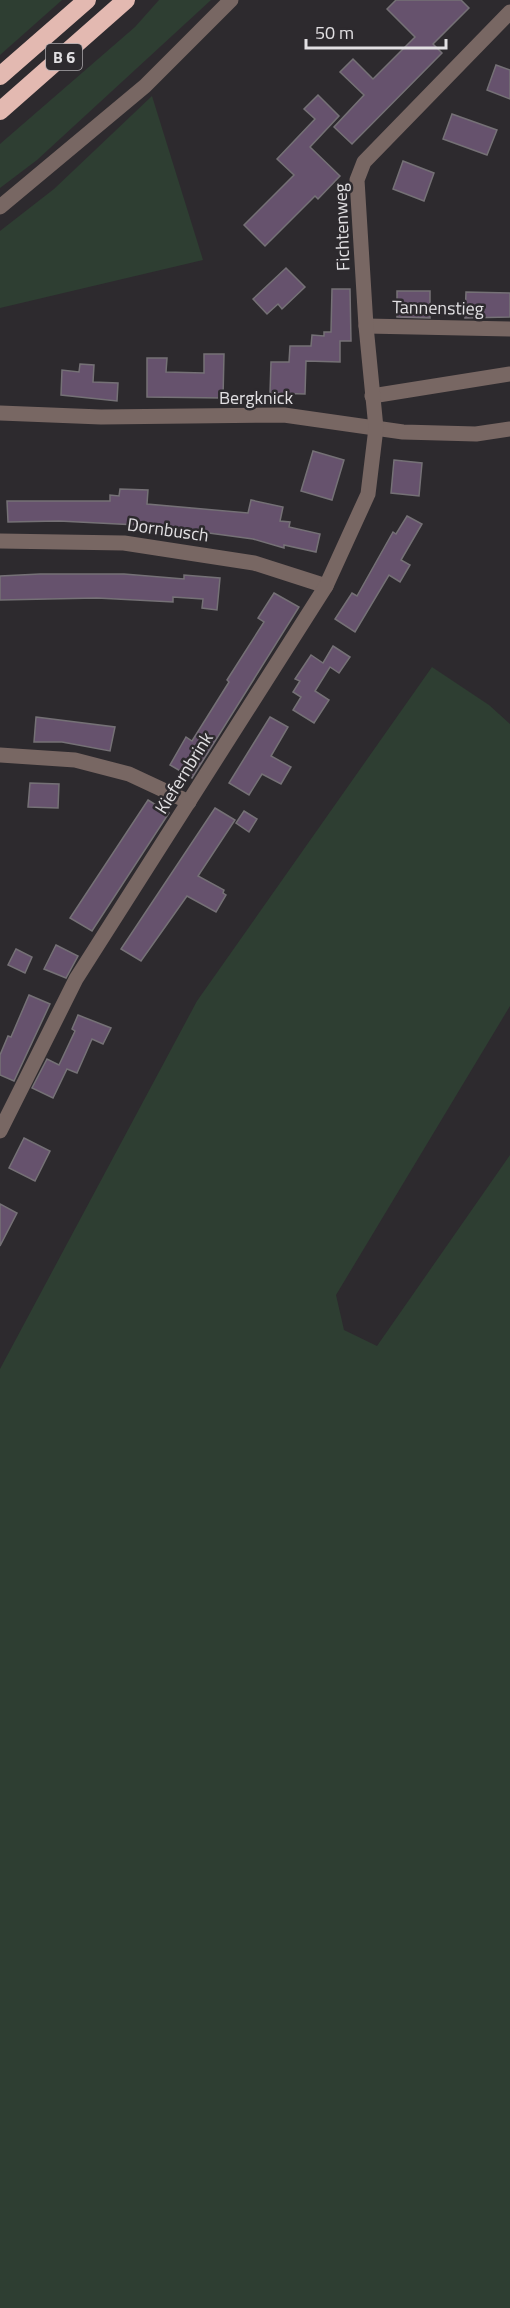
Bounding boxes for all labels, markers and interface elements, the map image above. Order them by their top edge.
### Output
scale bar [306,12,446,50]
text: 50 m [315,19,354,46]
road number: B 6 [46,44,82,70]
street label: Fichtenweg [326,183,357,271]
street label: Tannenstieg [392,293,484,322]
street label: Bergknick [219,384,293,411]
street label: Dornbusch [126,510,211,549]
street label: Kiefernbrink [148,726,220,819]

